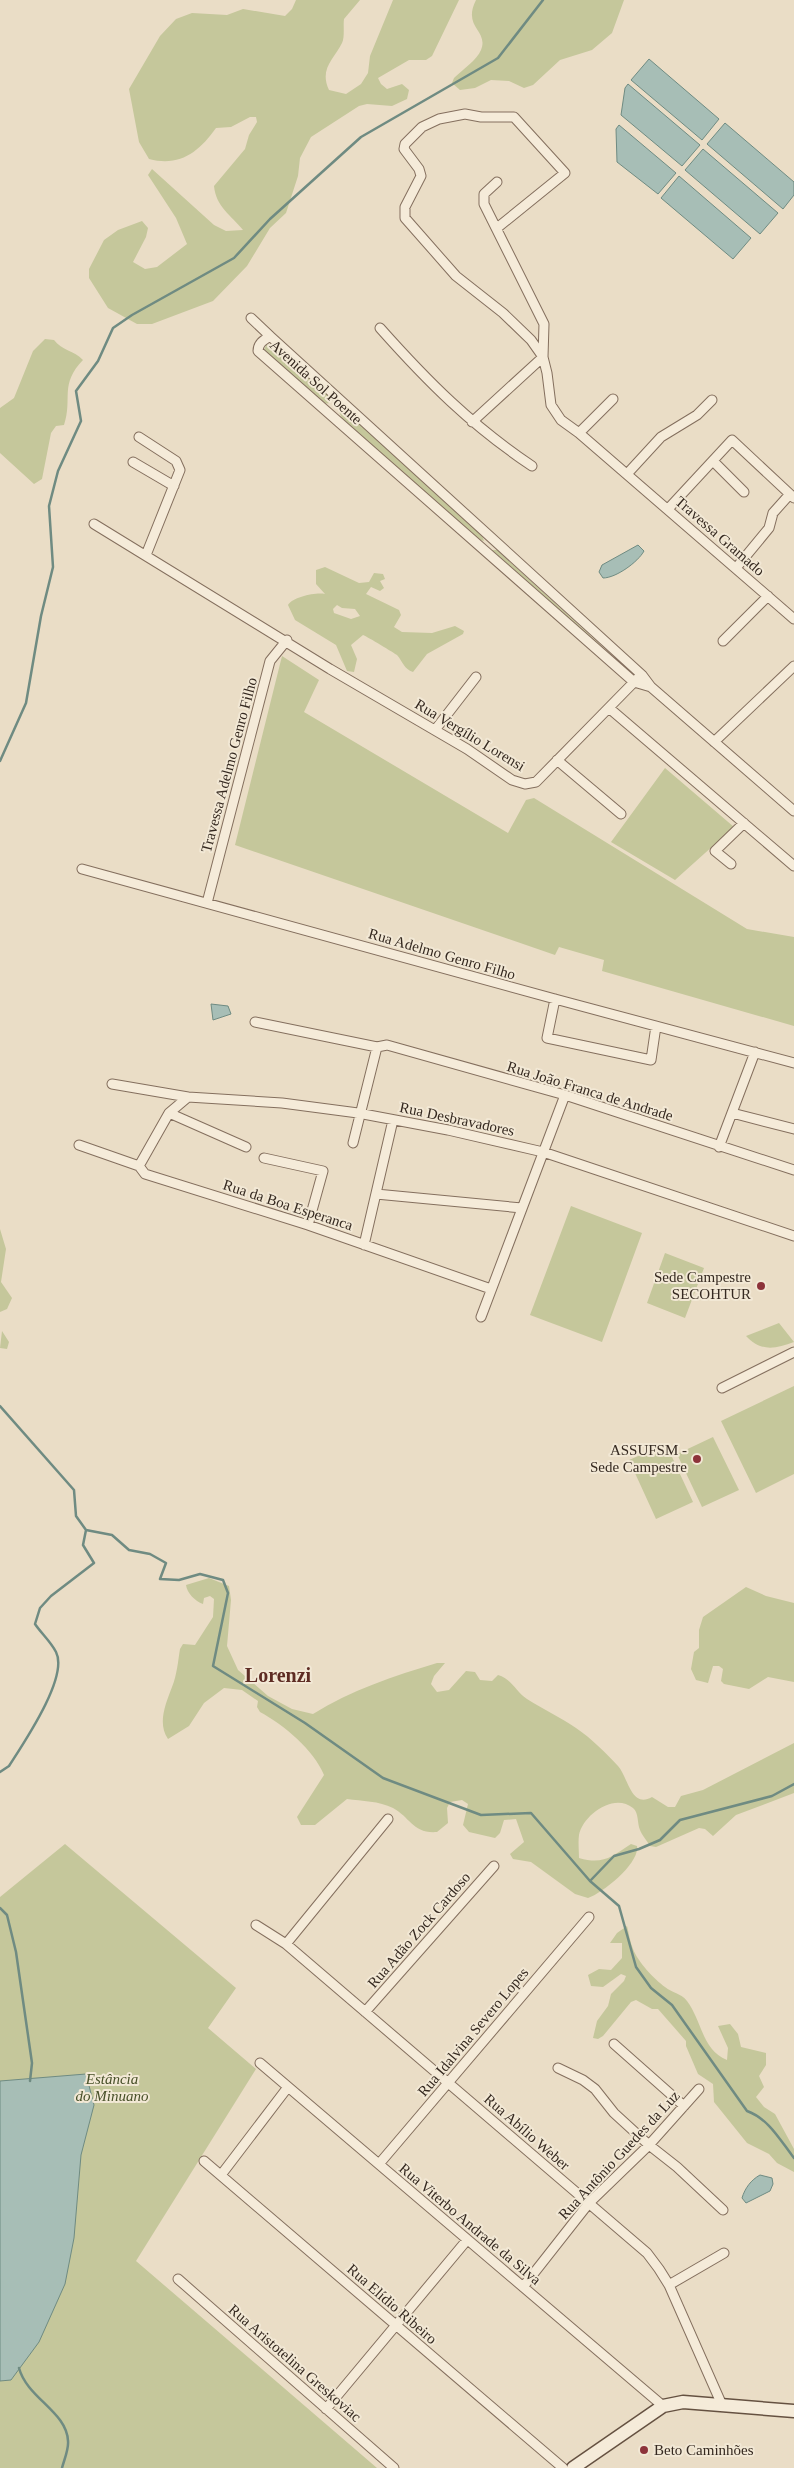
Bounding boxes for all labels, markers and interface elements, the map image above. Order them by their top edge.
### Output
street label: Avenida Sol Poente [267,337,365,428]
street label: Travessa Gramado [672,493,768,579]
street label: Travessa Adelmo Genro Filho [198,676,260,854]
street label: Rua Vergílio Lorensi [412,696,528,774]
street label: Rua Adelmo Genro Filho [367,925,517,983]
street label: Rua João Franca de Andrade [505,1058,675,1124]
street label: Rua Desbravadores [398,1099,516,1139]
street label: Rua da Boa Esperanca [221,1176,355,1234]
place label: Sede Campestre SECOHTUR [654,1269,751,1302]
marker: Sede Campestre SECOHTUR [755,1280,767,1292]
place label: ASSUFSM - Sede Campestre [590,1442,687,1475]
marker: ASSUFSM - Sede Campestre [691,1453,703,1465]
district label: Lorenzi [245,1664,312,1686]
street label: Rua Adão Zock Cardoso [364,1869,474,1991]
street label: Rua Idalvina Severo Lopes [415,1964,532,2100]
park label: Estância do Minuano [76,2071,149,2104]
street label: Rua Antônio Guedes da Luz [555,2087,683,2223]
street label: Rua Abílio Weber [481,2091,573,2173]
street label: Rua Viterbo Andrade da Silva [396,2160,544,2288]
street label: Rua Elídio Ribeiro [344,2261,440,2347]
street label: Rua Aristotelina Greskoviac [226,2301,365,2425]
place label: Beto Caminhões [654,2442,754,2458]
marker: Beto Caminhões [638,2444,650,2456]

